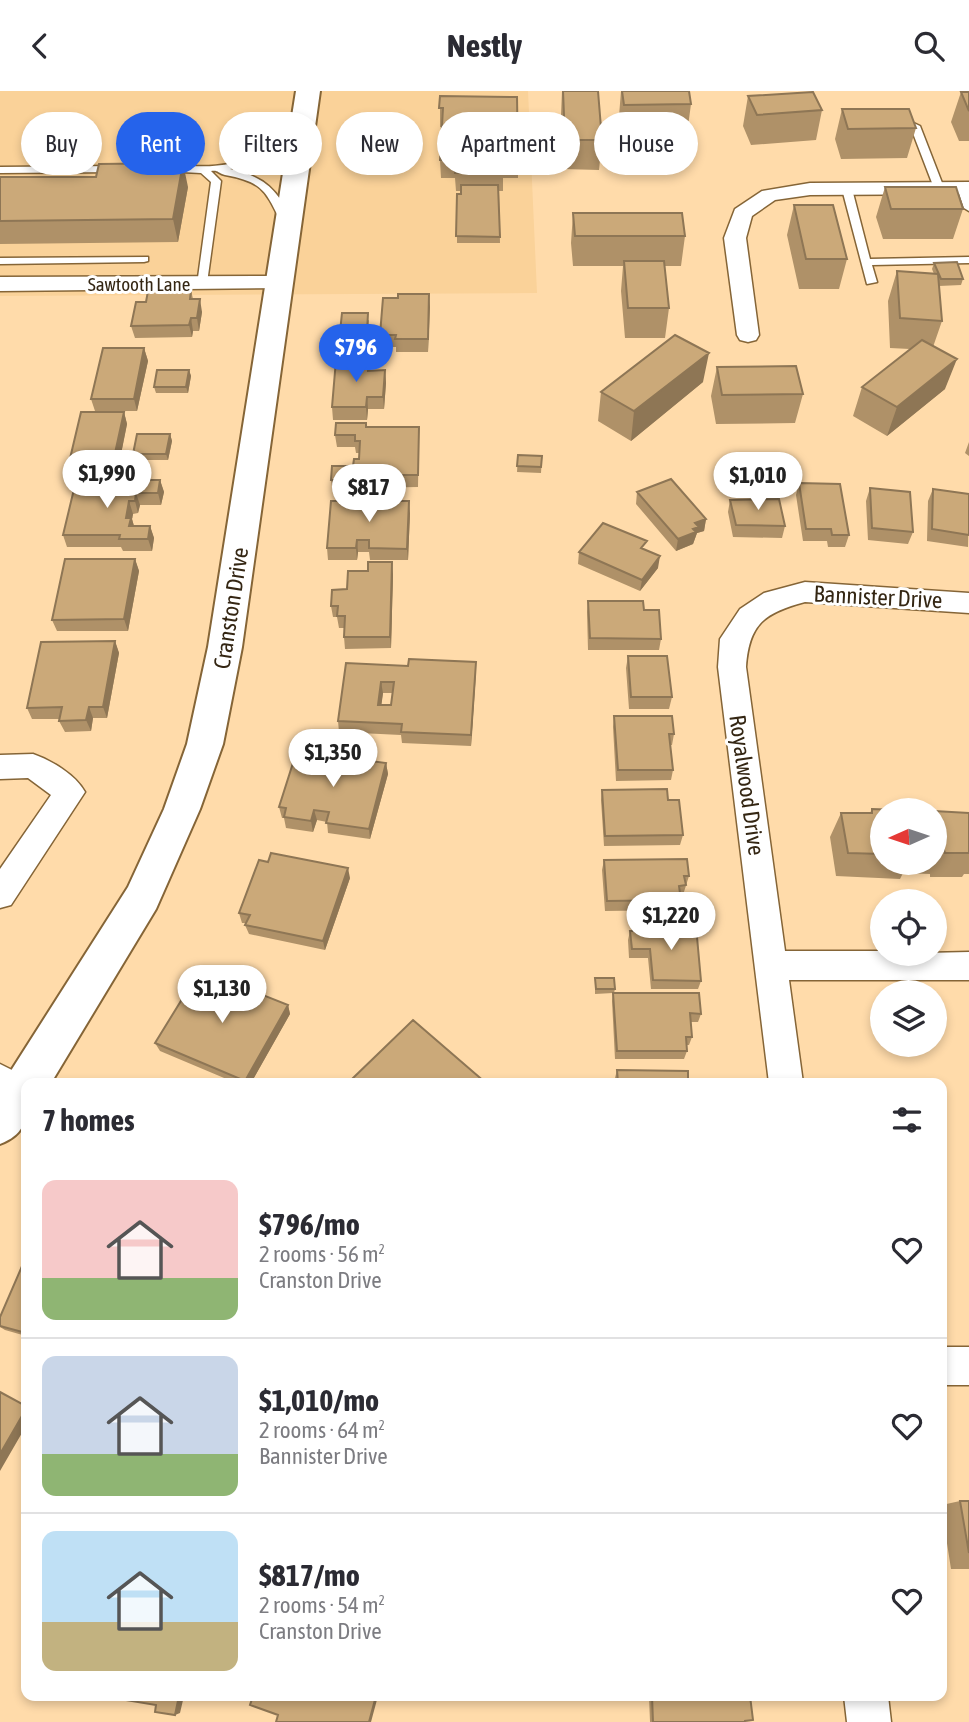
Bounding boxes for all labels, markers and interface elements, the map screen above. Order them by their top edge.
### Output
icon: back [21,27,59,65]
text: Nestly [447,27,522,64]
icon: search [910,27,948,65]
chip: Buy [21,112,102,175]
chip: Rent [116,112,205,175]
chip: Filters [219,112,322,175]
chip: New [336,112,423,175]
chip: Apartment [437,112,580,175]
chip: House [594,112,698,175]
street label: Sawtooth Lane [88,273,190,295]
pin: $796 [315,324,397,384]
text: $796 [335,334,377,360]
pin: $1,990 [50,451,164,510]
pin: $1,010 [701,453,815,512]
text: $1,990 [79,460,136,486]
text: $1,010 [730,462,787,488]
pin: $817 [328,465,410,524]
text: $817 [348,474,390,500]
street label: Cranston Drive [209,545,253,671]
street label: Bannister Drive [813,581,943,613]
street label: Royalwood Drive [724,713,770,857]
pin: $1,350 [276,729,390,789]
text: $1,350 [305,739,362,765]
north arrow [870,798,947,875]
map controls [870,798,947,1057]
button: locate [870,889,947,966]
pin: $1,220 [614,893,728,952]
text: $1,220 [643,902,700,928]
pin: $1,130 [165,965,279,1025]
text: $1,130 [194,975,251,1001]
button: layers [870,980,947,1057]
icon: filters [888,1101,926,1139]
text: 7 homes [42,1103,135,1137]
text: $796/mo [259,1207,360,1241]
icon: home [98,1208,182,1292]
icon: heart [888,1231,926,1269]
text: 2 rooms · 56 m² [259,1241,385,1267]
text: Cranston Drive [259,1267,382,1293]
text: $1,010/mo [259,1383,379,1417]
icon: home [98,1384,182,1468]
icon: heart [888,1407,926,1445]
text: 2 rooms · 64 m² [259,1417,385,1443]
text: Bannister Drive [259,1443,388,1469]
text: $817/mo [259,1558,360,1592]
icon: home [98,1559,182,1643]
icon: heart [888,1582,926,1620]
text: 2 rooms · 54 m² [259,1592,385,1618]
text: Cranston Drive [259,1618,382,1644]

